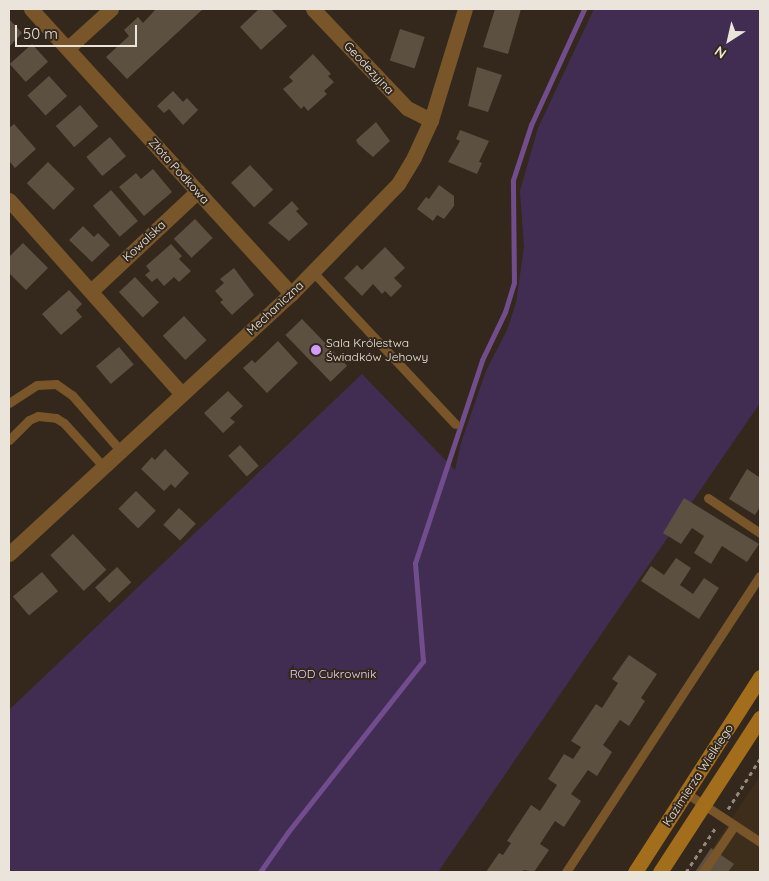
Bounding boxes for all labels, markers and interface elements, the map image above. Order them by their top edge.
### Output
scale bar [18,15,140,47]
north arrow [704,15,754,65]
text: 50 m [23,24,58,43]
street label: Geodezyjna [341,39,397,97]
text: N [711,42,730,63]
street label: Złota Podkowa [146,135,212,207]
street label: Kowalska [120,218,168,264]
street label: Mechaniczna [244,278,306,338]
place label: Sala Królestwa Świadków Jehowy [326,336,428,364]
marker: Sala Królestwa Świadków Jehowy [310,344,322,356]
park label: ROD Cukrownik [290,667,376,681]
street label: Kazimierza Wielkiego [660,721,736,829]

